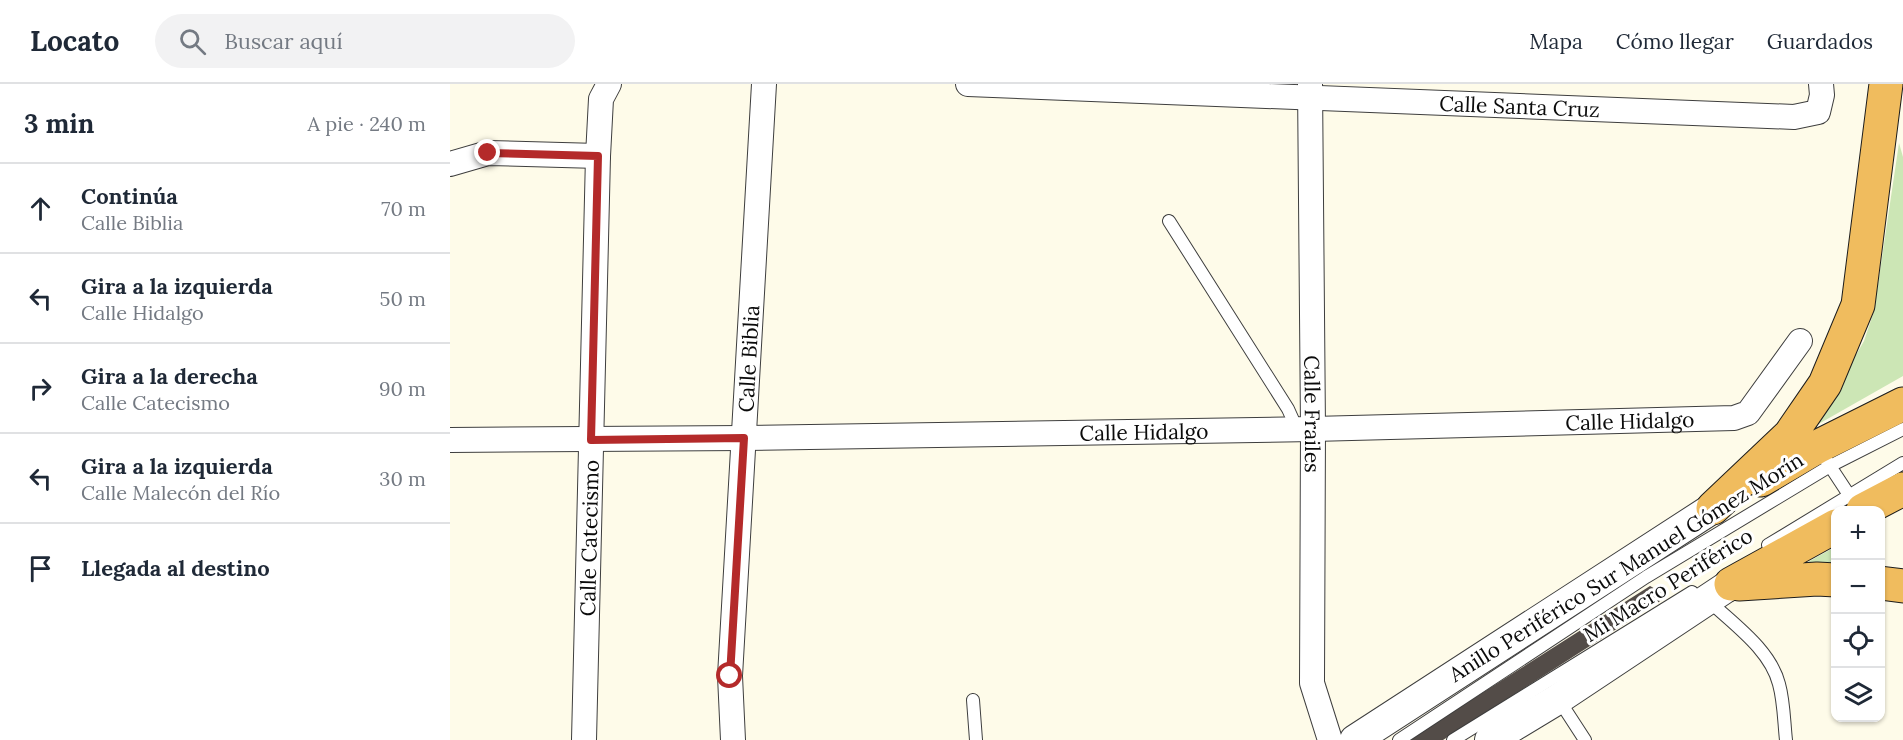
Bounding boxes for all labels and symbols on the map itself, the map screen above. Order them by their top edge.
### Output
street label: Calle Santa Cruz [1439,89,1600,123]
route end [474,139,500,165]
street label: Calle Biblia [732,304,765,413]
street label: Calle Frailes [1299,355,1327,473]
street label: Calle Hidalgo [1565,406,1695,436]
street label: Calle Hidalgo [1079,417,1209,446]
street label: Anillo Periférico Sur Manuel Gómez Morín [1443,446,1808,688]
street label: Calle Catecismo [573,459,604,617]
street label: Mi Macro Periférico [1578,522,1758,648]
route start [716,662,742,688]

